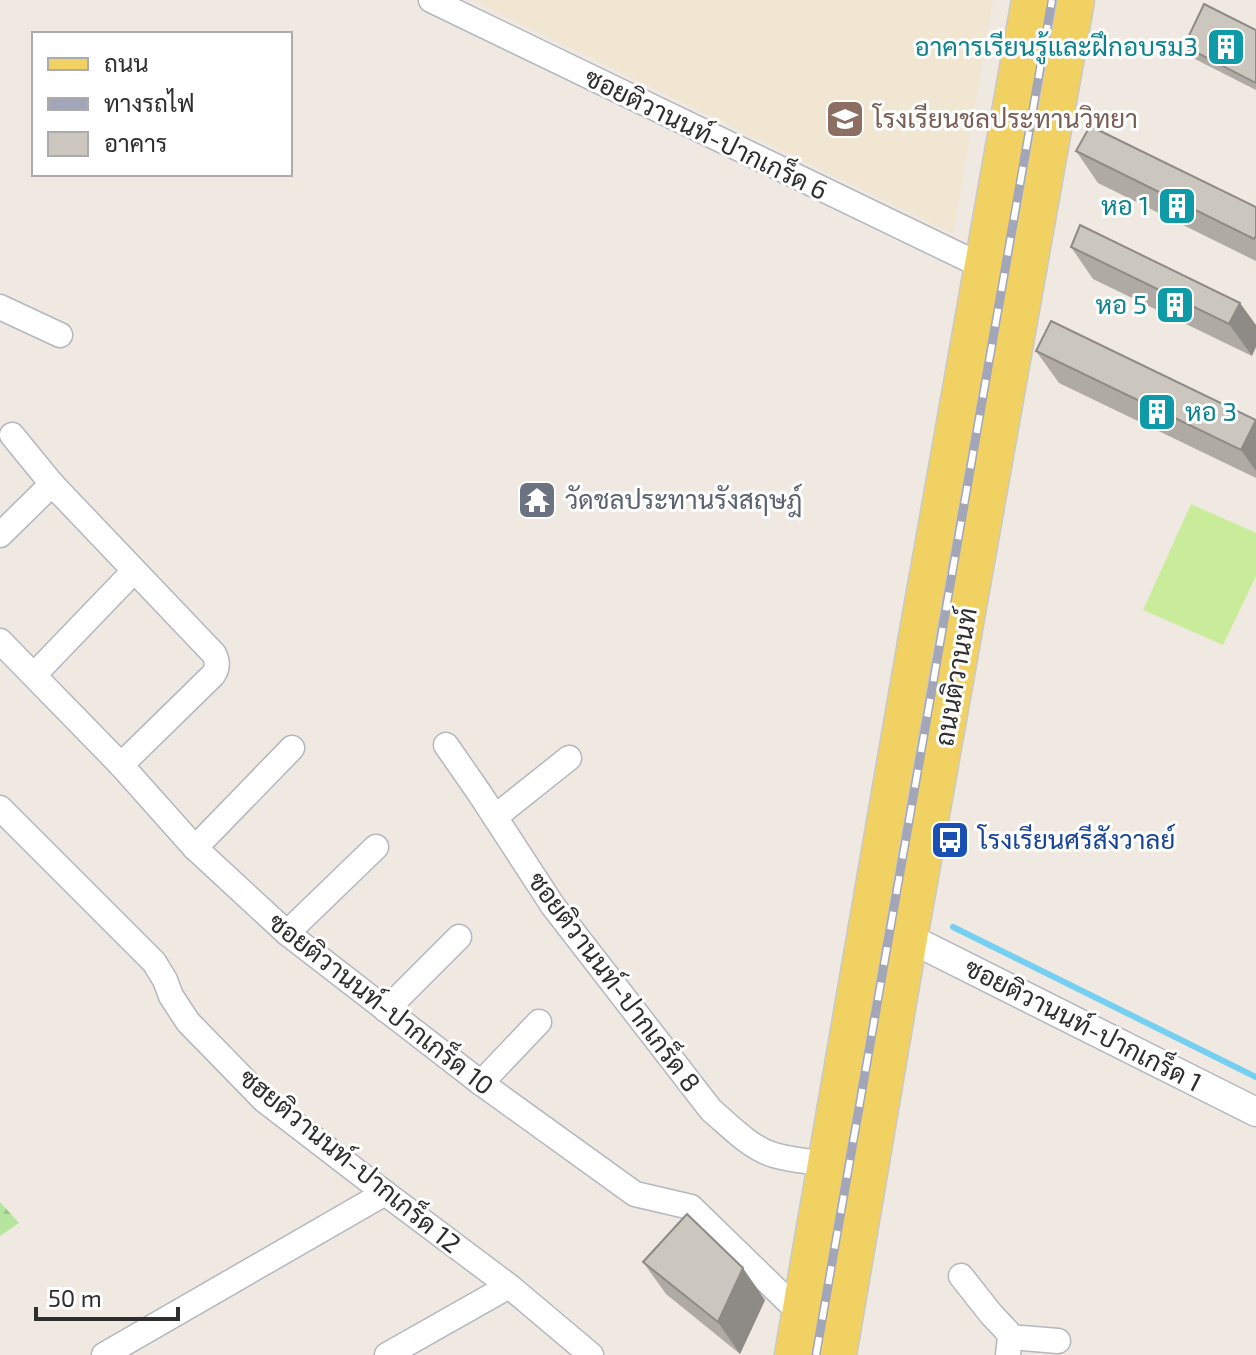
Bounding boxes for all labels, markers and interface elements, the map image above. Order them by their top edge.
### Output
building icon: อาคารเรียนรู้และฝึกอบรม3 [1205,26,1247,68]
place label: อาคารเรียนรู้และฝึกอบรม3 [914,30,1198,65]
legend [32,32,292,176]
text: ถนน [104,48,149,77]
street label: ซอยติวานนท์-ปากเกร็ด 6 [580,60,833,205]
text: ทางรถไฟ [104,88,195,117]
school or university icon: โรงเรียนชลประทานวิทยา [824,98,866,140]
place label: โรงเรียนชลประทานวิทยา [871,102,1138,133]
text: อาคาร [104,128,167,157]
building icon: หอ 1 [1156,185,1198,227]
place label: หอ 1 [1101,189,1149,220]
building icon: หอ 5 [1154,284,1196,326]
place label: หอ 5 [1095,288,1147,319]
building icon: หอ 3 [1136,391,1178,433]
place label: หอ 3 [1185,395,1237,426]
temple icon: วัดชลประทานรังสฤษฎ์ [516,479,558,521]
place label: วัดชลประทานรังสฤษฎ์ [565,483,802,518]
street label: ถนนติวานนท์ [927,605,982,748]
bus stop icon: โรงเรียนศรีสังวาลย์ [929,819,971,861]
place label: โรงเรียนศรีสังวาลย์ [976,823,1175,854]
street label: ซอยติวานนท์-ปากเกร็ด 8 [522,865,709,1097]
street label: ซอยติวานนท์-ปากเกร็ด 10 [263,904,501,1100]
street label: ซอยติวานนท์-ปากเกร็ด 1 [960,950,1208,1097]
street label: ซฮยติวานนท์-ปากเกร็ด 12 [234,1060,468,1259]
scale bar [36,1271,178,1321]
text: 50 m [48,1283,102,1312]

